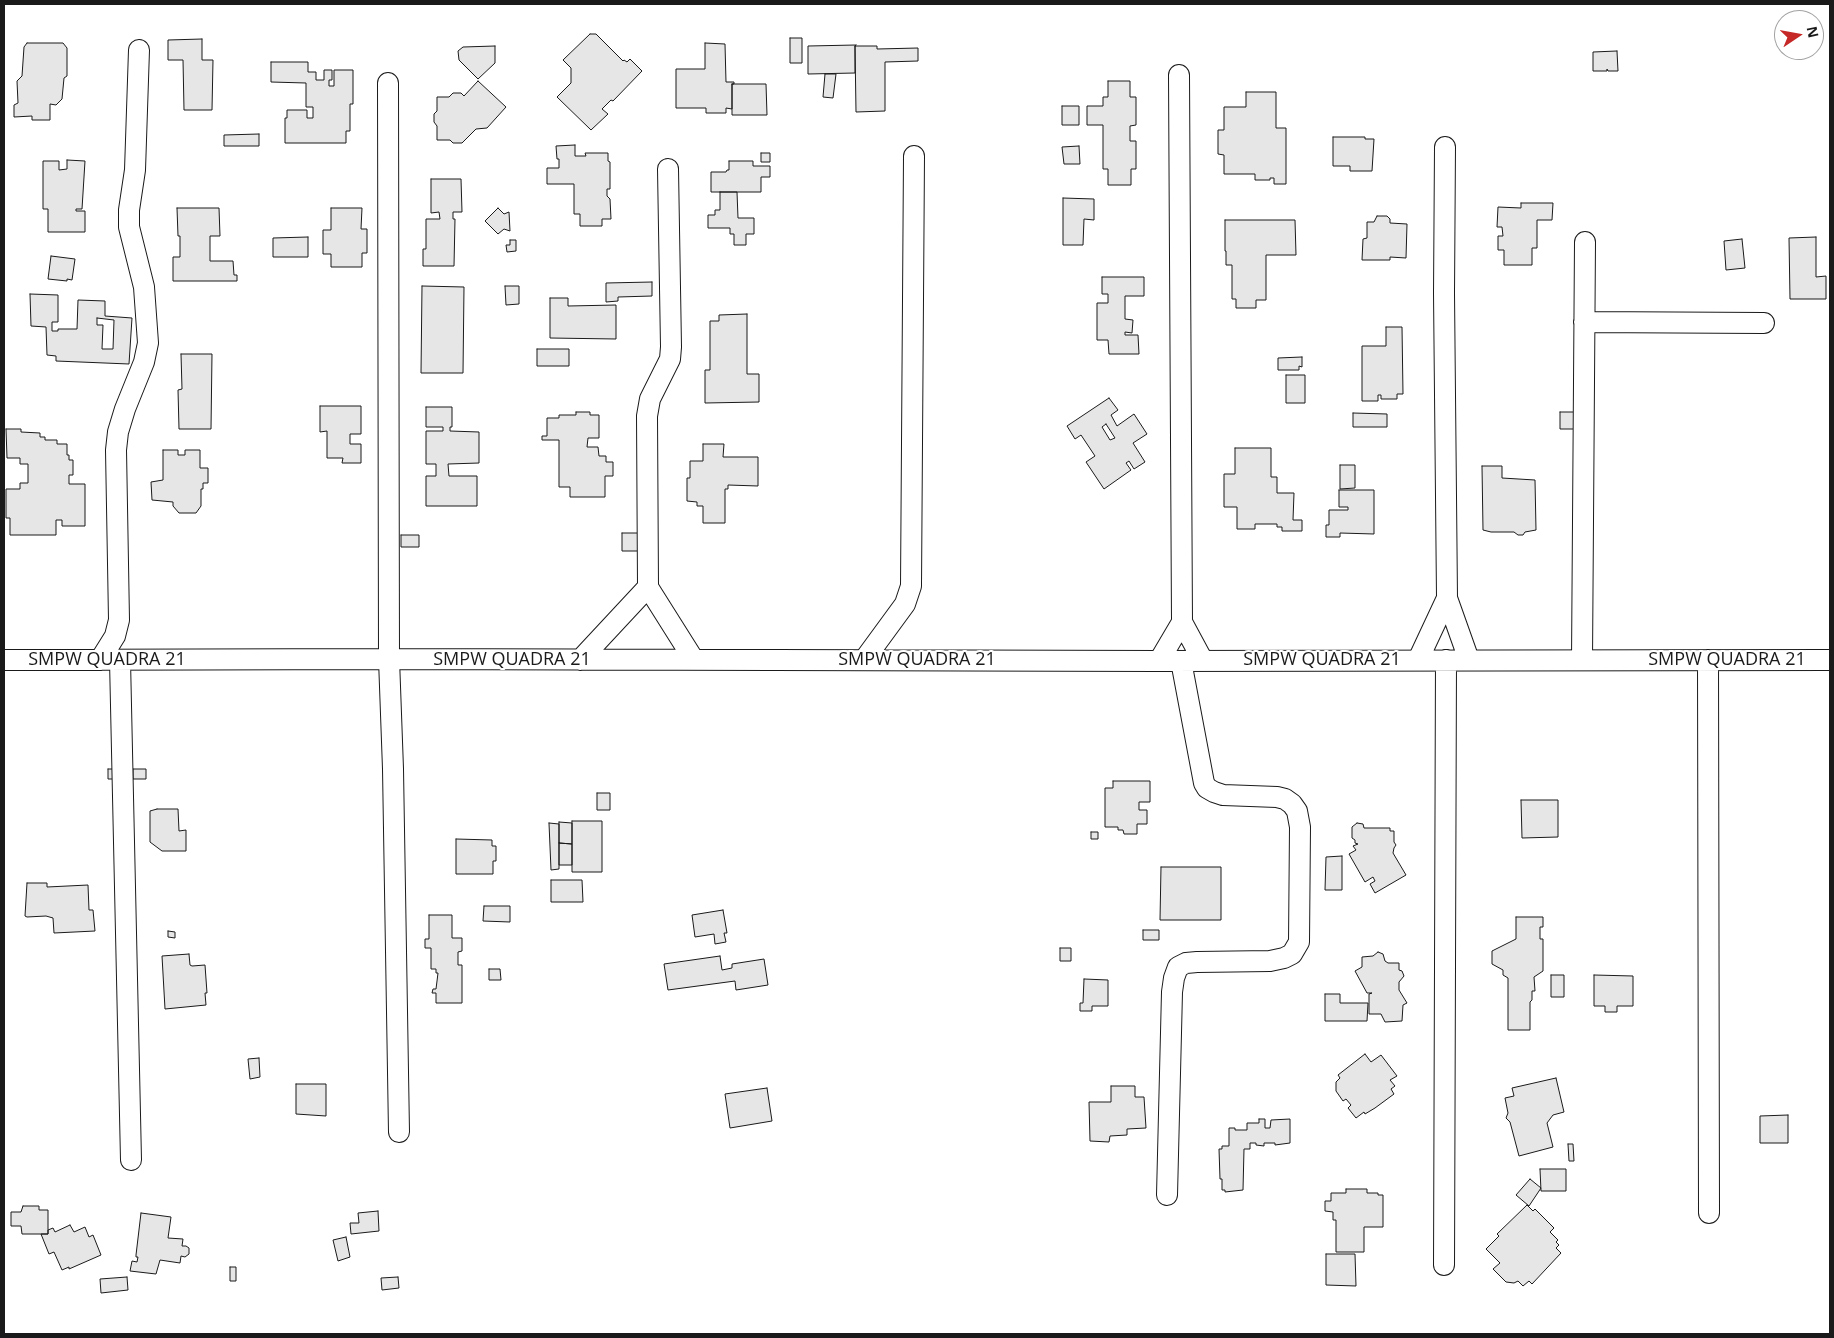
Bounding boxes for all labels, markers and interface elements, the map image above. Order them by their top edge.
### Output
north arrow [1774,10,1824,60]
text: N [1803,24,1824,40]
street label: SMPW QUADRA 21 [28,649,186,671]
street label: SMPW QUADRA 21 [433,649,591,671]
street label: SMPW QUADRA 21 [838,649,996,671]
street label: SMPW QUADRA 21 [1243,649,1401,671]
street label: SMPW QUADRA 21 [1648,649,1806,671]

